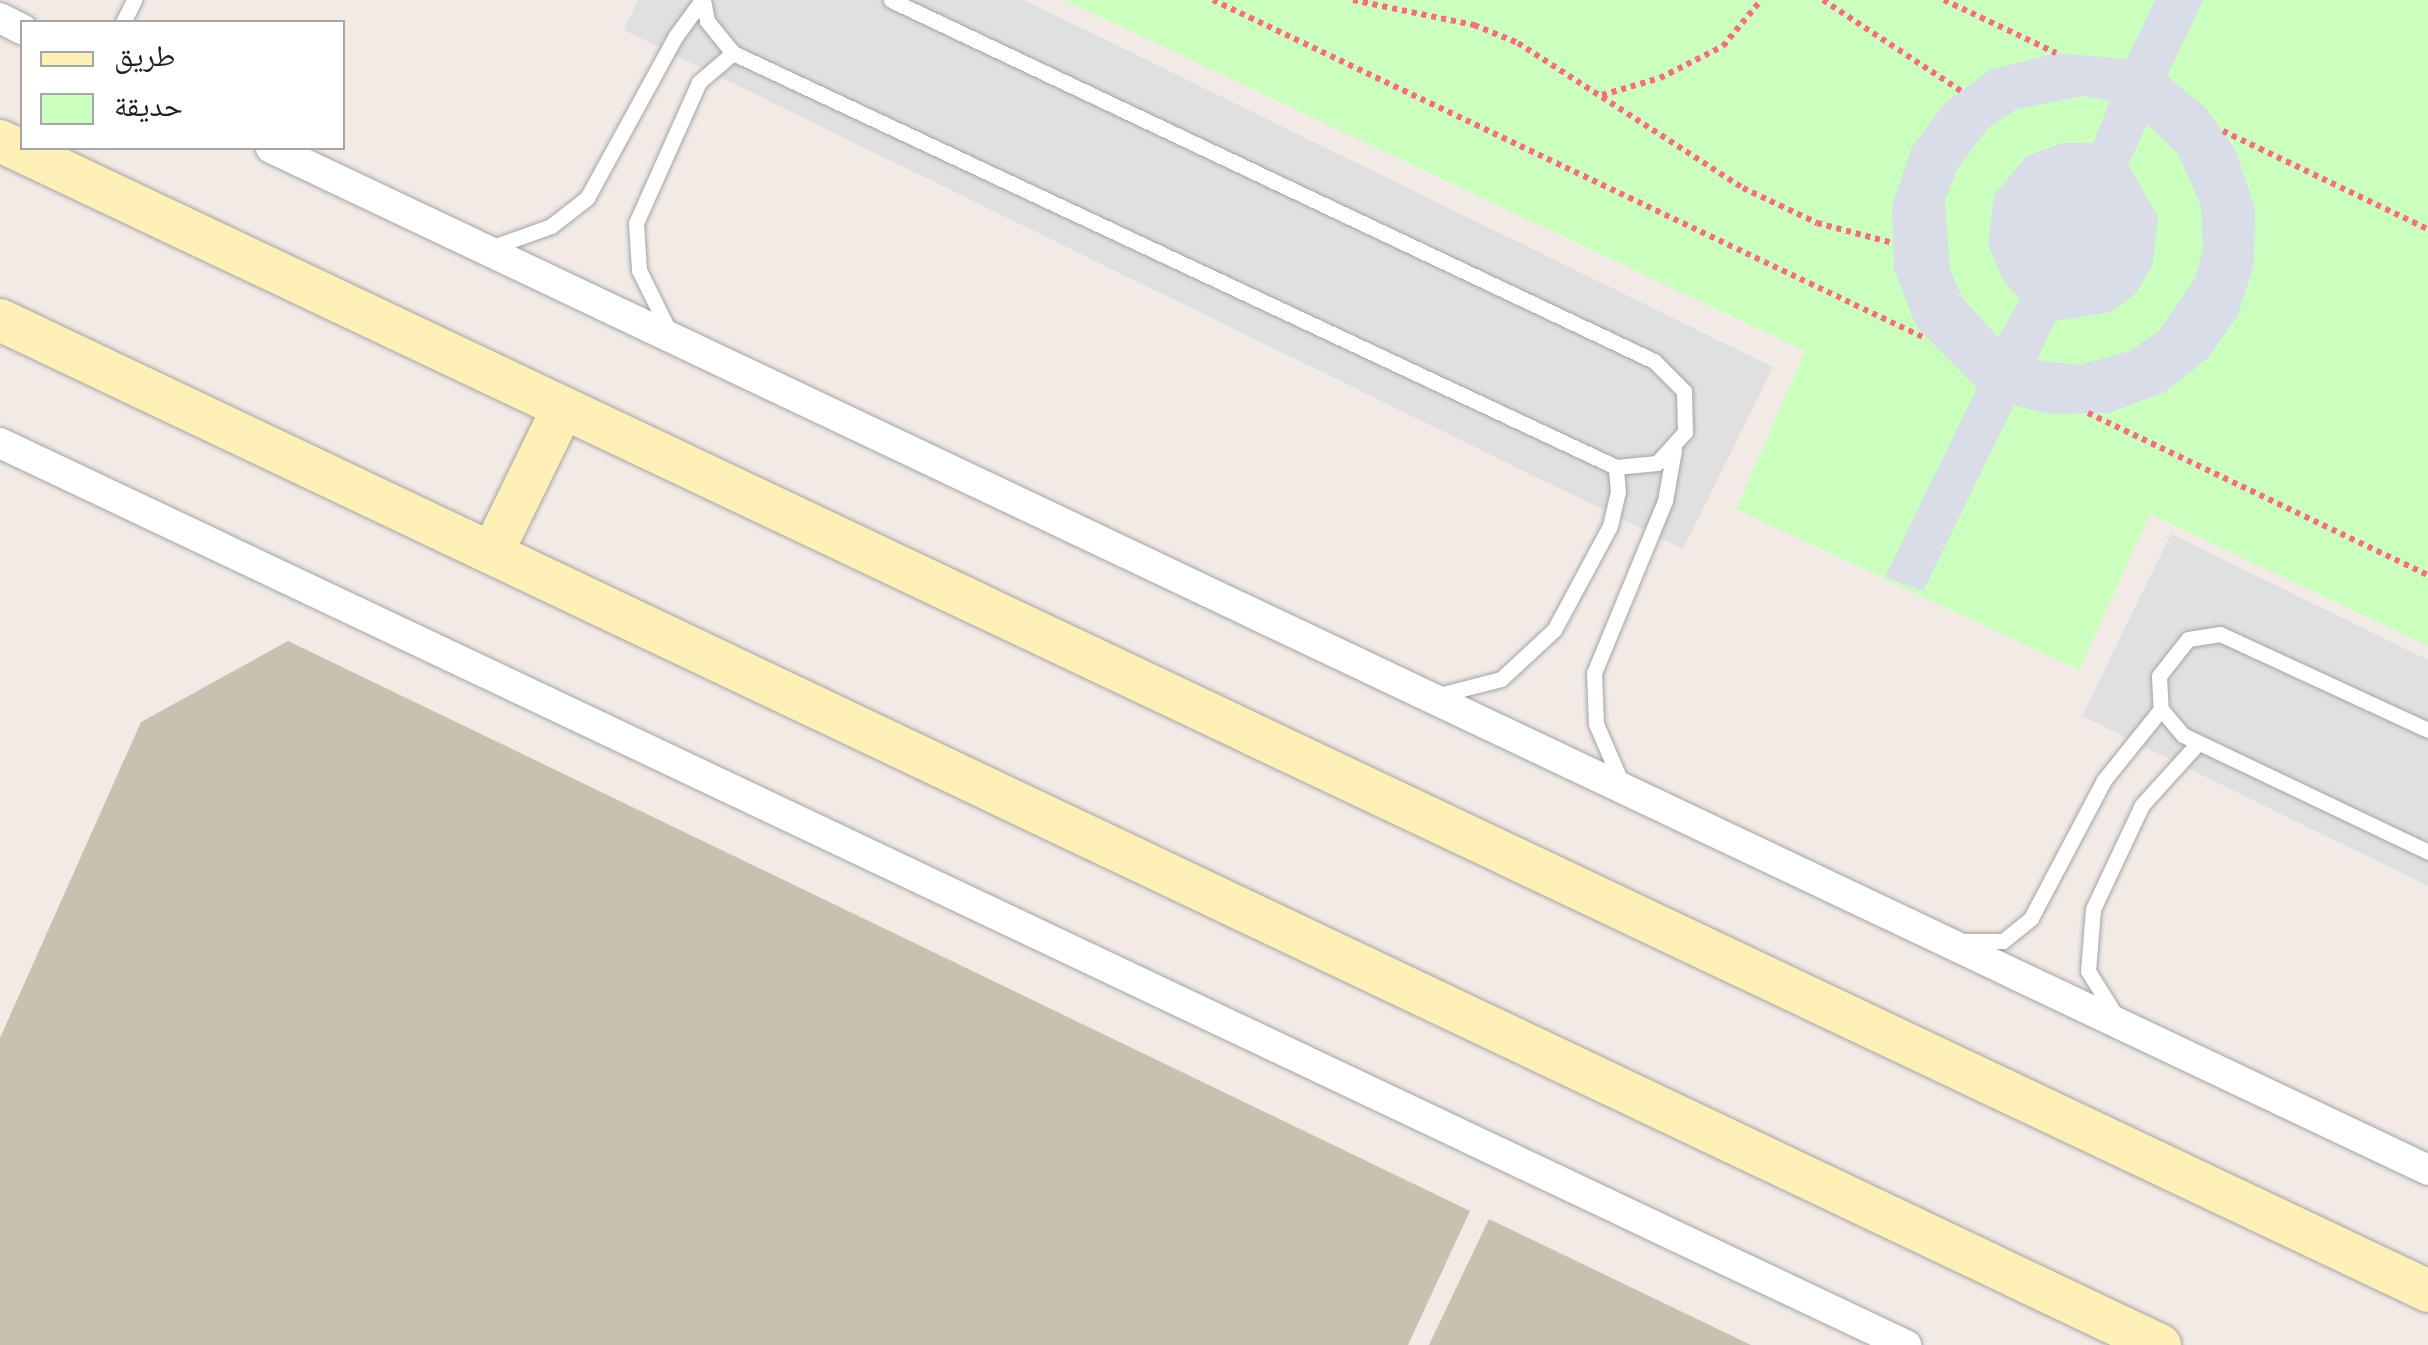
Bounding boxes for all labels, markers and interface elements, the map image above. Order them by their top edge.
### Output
legend [20,20,345,150]
text: طريق [114,36,175,74]
text: حديقة [114,86,183,124]

